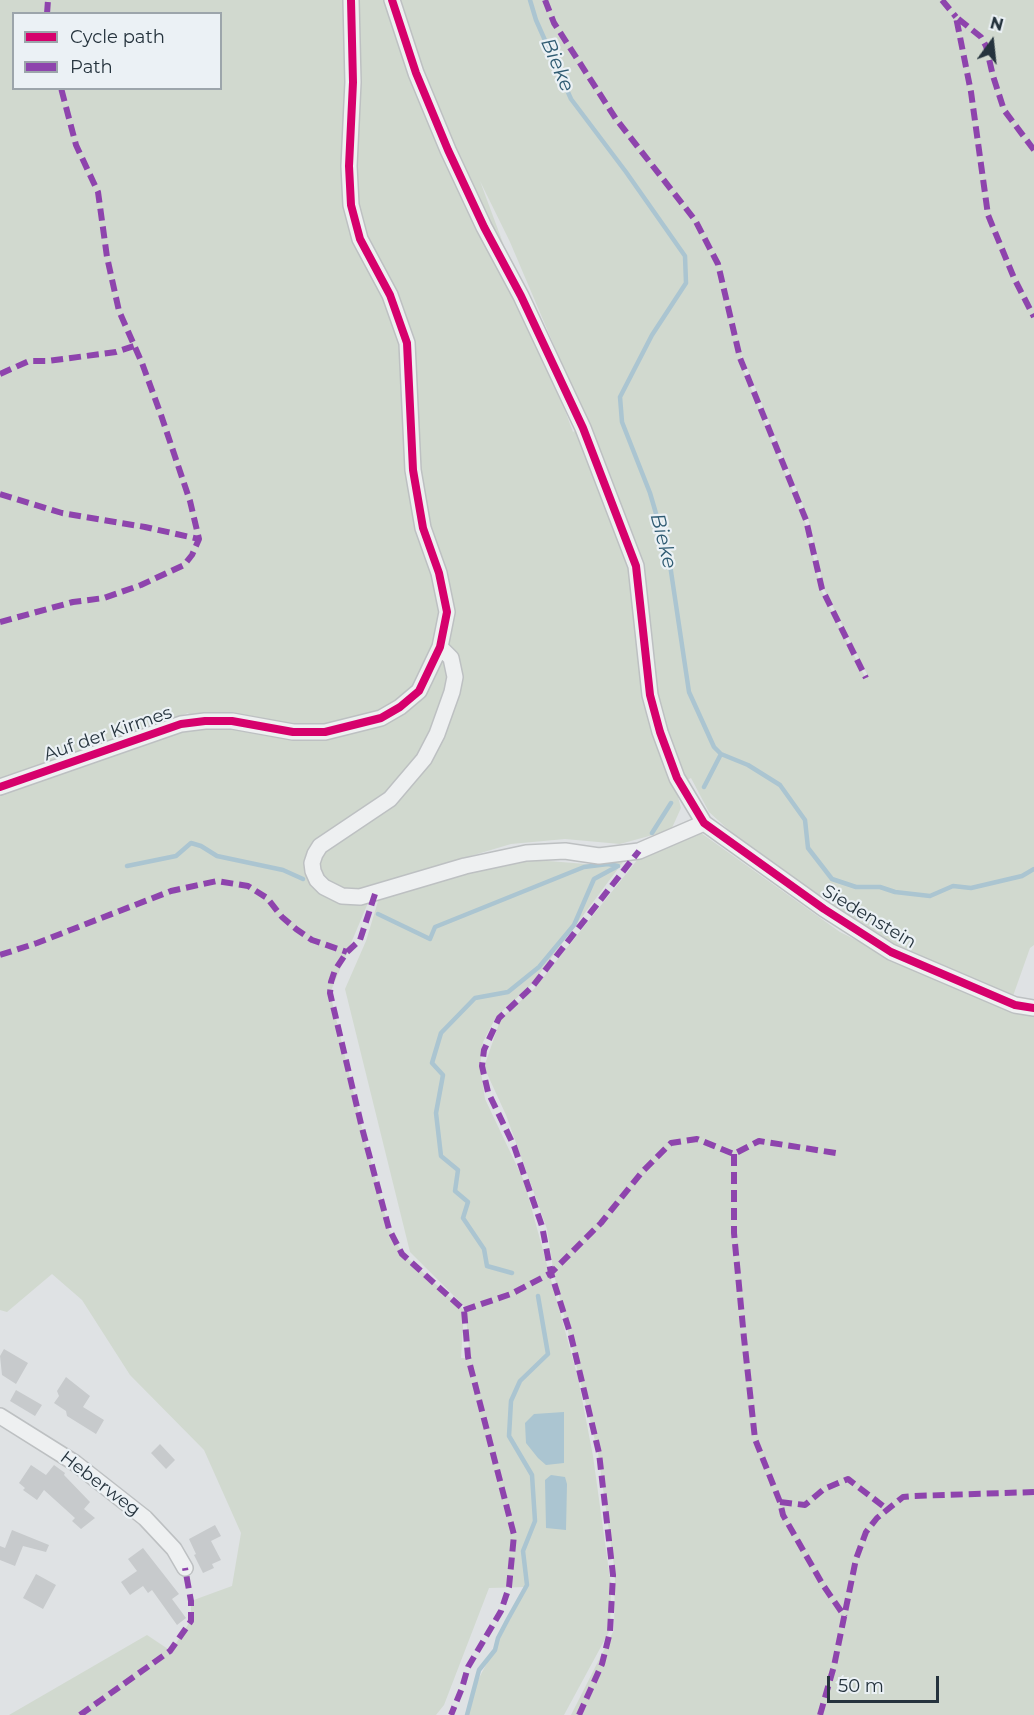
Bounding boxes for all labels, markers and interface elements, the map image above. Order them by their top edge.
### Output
legend [12,12,222,90]
north arrow [962,12,1022,72]
text: N [988,13,1005,35]
text: Cycle path [70,26,165,48]
water label: Bieke [535,35,579,95]
text: Path [70,56,113,78]
water label: Bieke [645,511,681,571]
street label: Auf der Kirmes [41,702,175,766]
street label: Siedenstein [818,881,920,953]
street label: Heberweg [56,1447,144,1521]
scale bar [830,1664,942,1702]
text: 50 m [838,1675,884,1697]

